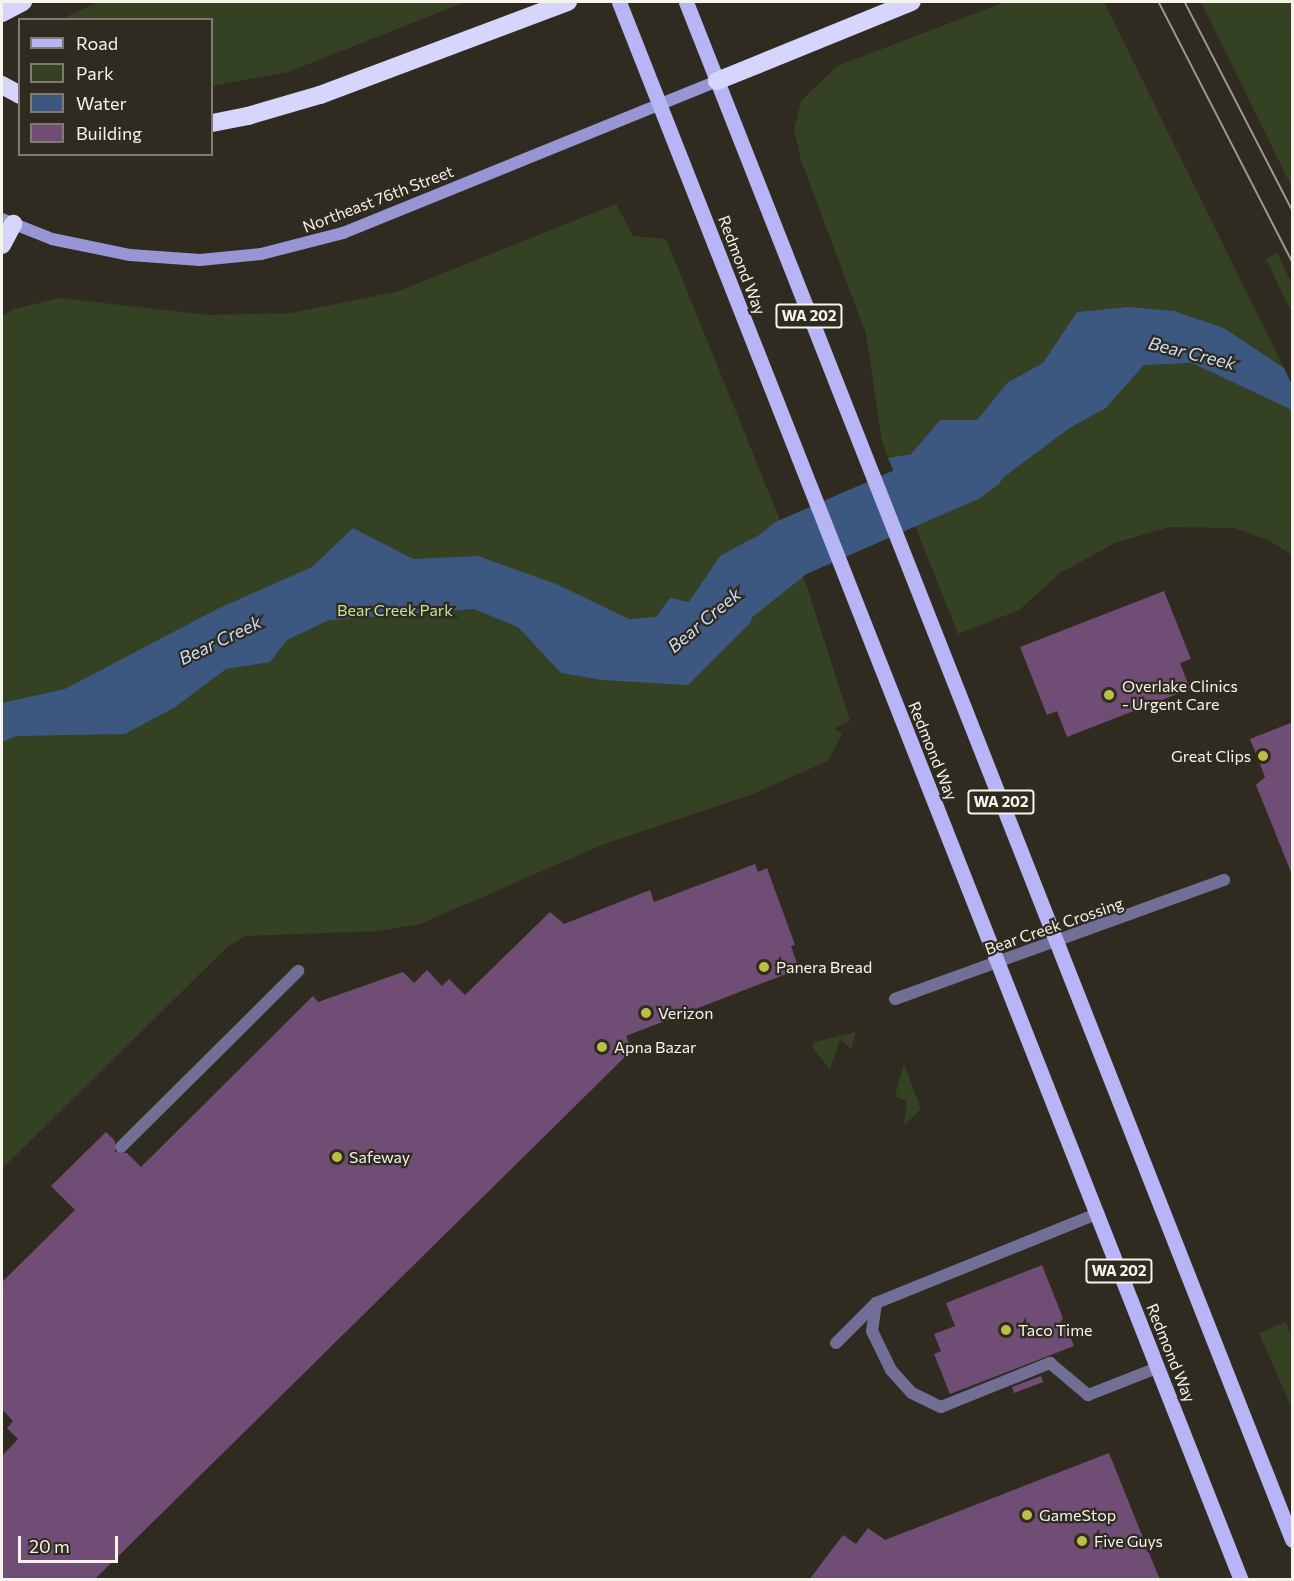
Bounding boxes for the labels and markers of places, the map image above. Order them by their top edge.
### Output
place label: Overlake Clinics - Urgent Care [1122,676,1238,714]
marker: Overlake Clinics - Urgent Care [1100,686,1118,704]
place label: Great Clips [1171,746,1251,766]
marker: Great Clips [1256,749,1270,763]
place label: Panera Bread [776,957,872,977]
marker: Panera Bread [757,960,771,974]
place label: Verizon [658,1003,713,1023]
marker: Verizon [639,1006,653,1020]
place label: Apna Bazar [614,1037,697,1057]
marker: Apna Bazar [595,1040,609,1054]
place label: Safeway [349,1147,410,1167]
marker: Safeway [330,1150,344,1164]
place label: Taco Time [1018,1320,1093,1340]
marker: Taco Time [999,1323,1013,1337]
place label: GameStop [1039,1505,1116,1525]
marker: GameStop [1020,1508,1034,1522]
place label: Five Guys [1094,1531,1163,1551]
marker: Five Guys [1075,1534,1089,1548]

